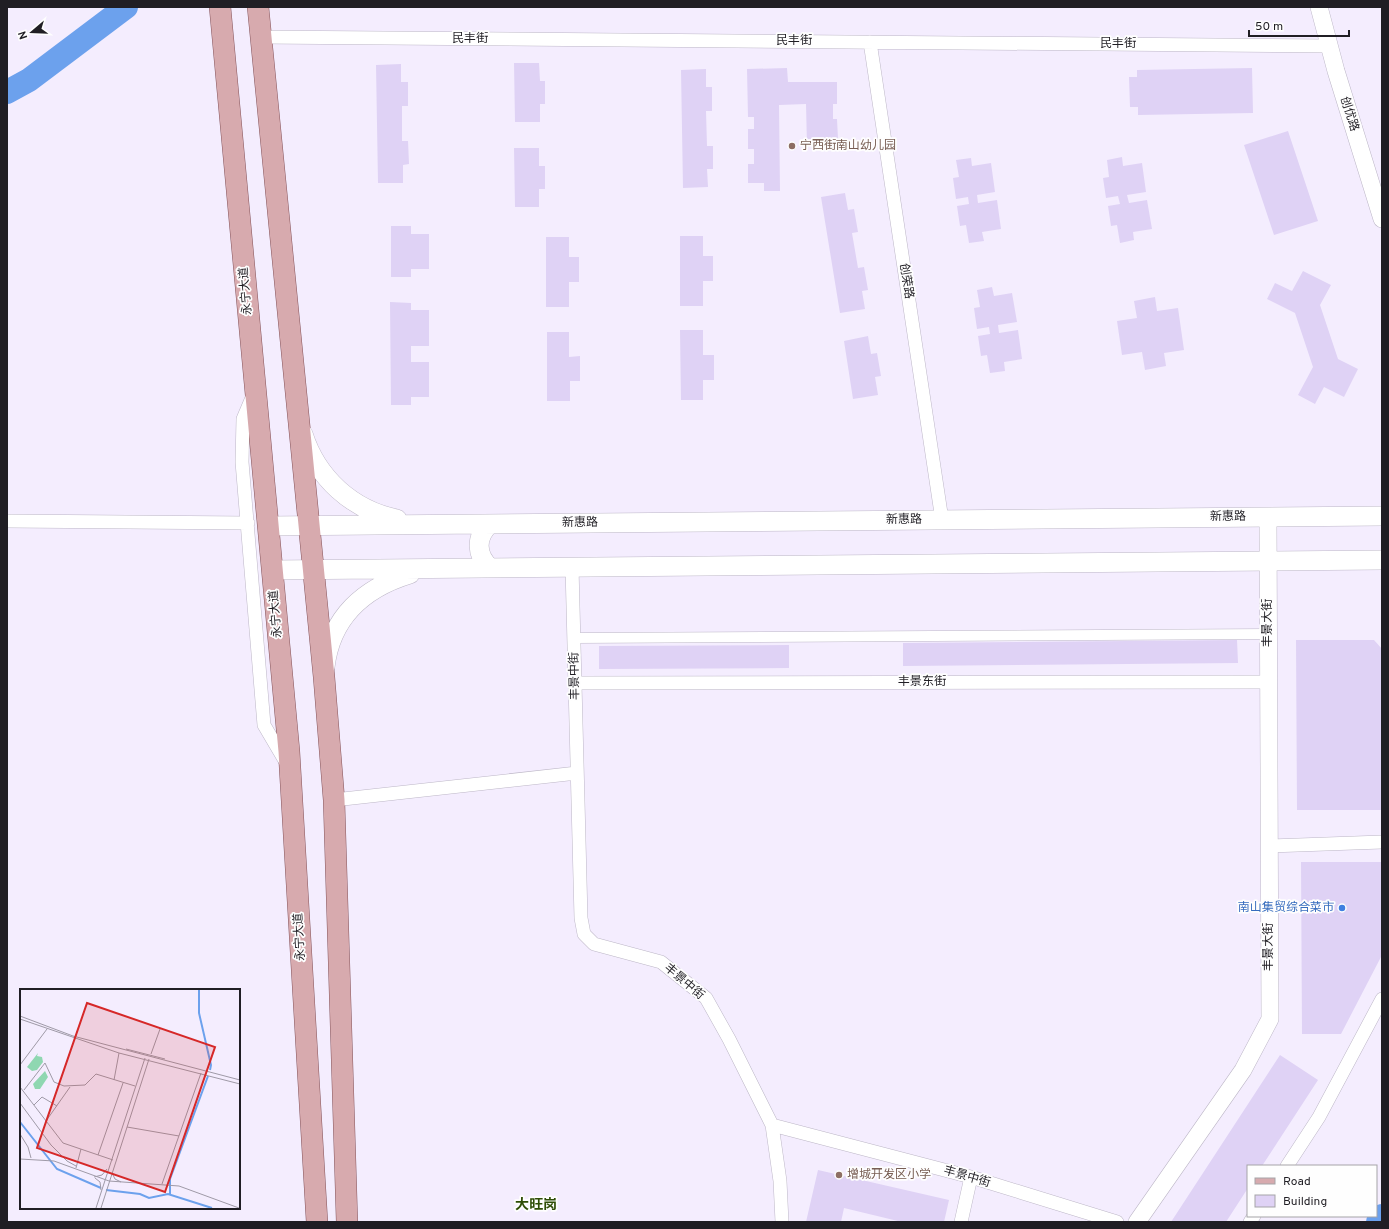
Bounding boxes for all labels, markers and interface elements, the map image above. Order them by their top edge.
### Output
north arrow [12,12,52,52]
scale bar [1249,12,1349,38]
text: 50 m [1255,19,1283,35]
text: N [16,29,31,41]
street label: 民丰街 [452,31,488,47]
street label: 民丰街 [776,33,812,49]
street label: 民丰街 [1100,36,1136,52]
street label: 创优路 [1336,94,1362,134]
place label: 宁西街南山幼儿园 [800,138,896,154]
marker: 宁西街南山幼儿园 [787,141,797,151]
street label: 创荣路 [895,262,917,300]
street label: 永宁大道 [236,266,256,316]
street label: 新惠路 [1210,509,1246,525]
street label: 新惠路 [886,512,922,528]
street label: 新惠路 [562,515,598,531]
street label: 永宁大道 [266,589,286,639]
street label: 丰景大街 [1260,599,1276,647]
street label: 丰景中街 [567,652,583,700]
street label: 丰景东街 [898,674,946,690]
place label: 南山集贸综合菜市 [1238,900,1334,916]
marker: 南山集贸综合菜市 [1337,903,1347,913]
street label: 永宁大道 [291,913,309,961]
street label: 丰景大街 [1261,923,1277,971]
street label: 丰景中街 [660,960,708,1004]
inset map [20,989,240,1209]
street label: 丰景中街 [942,1163,992,1191]
legend [1247,1165,1377,1217]
place label: 增城开发区小学 [847,1167,931,1183]
marker: 增城开发区小学 [834,1170,844,1180]
text: Road [1283,1174,1311,1190]
text: Building [1283,1194,1327,1210]
district label: 大旺岗 [515,1197,557,1214]

